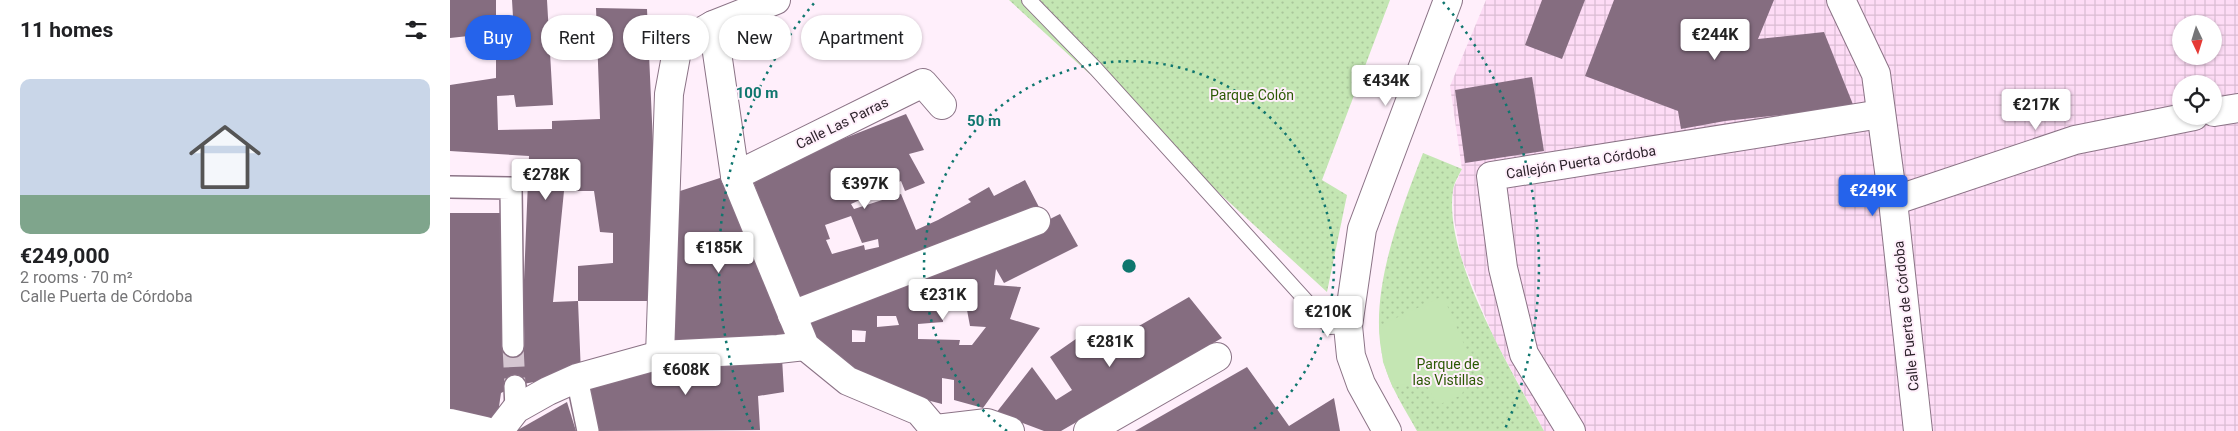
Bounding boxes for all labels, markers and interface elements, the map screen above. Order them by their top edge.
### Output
chip: Buy [465,15,531,60]
chip: Rent [541,15,613,60]
chip: Filters [623,15,709,60]
chip: New [719,15,791,60]
chip: Apartment [801,15,922,60]
north arrow [2172,15,2222,65]
map controls [2172,15,2222,125]
icon: filters [402,16,430,44]
text: 11 homes [20,18,113,42]
pin: €244K [1680,18,1750,61]
text: €244K [1692,25,1738,44]
pin: €434K [1351,64,1421,107]
text: €434K [1363,71,1409,90]
button: locate [2172,75,2222,125]
text: 100 m [736,84,778,102]
park label: Parque Colón [1210,87,1294,103]
pin: €217K [2001,88,2071,131]
street label: Calle Las Parras [793,94,891,152]
text: €217K [2013,95,2059,114]
icon: home [180,112,270,202]
text: 50 m [967,112,1001,130]
street label: Callejón Puerta Córdoba [1505,142,1657,182]
pin: €278K [511,158,581,201]
text: €278K [523,165,569,184]
pin: €397K [830,168,900,210]
text: €397K [842,174,888,193]
pin: €249K [1838,174,1908,217]
text: €249K [1850,181,1896,200]
pin: €185K [684,232,754,274]
text: €185K [696,238,742,257]
street label: Calle Puerta de Córdoba [1890,240,1922,392]
text: €249,000 [20,244,110,268]
centre of rings [1120,257,1138,275]
text: 2 rooms · 70 m² [20,268,133,287]
pin: €231K [908,278,978,321]
text: €231K [920,285,966,304]
text: Calle Puerta de Córdoba [20,287,193,306]
pin: €210K [1293,296,1363,338]
text: €210K [1305,302,1351,321]
pin: €281K [1075,326,1145,368]
text: €281K [1087,332,1133,351]
pin: €608K [651,354,721,396]
park label: Parque de las Vistillas [1413,356,1483,388]
text: €608K [663,360,709,379]

